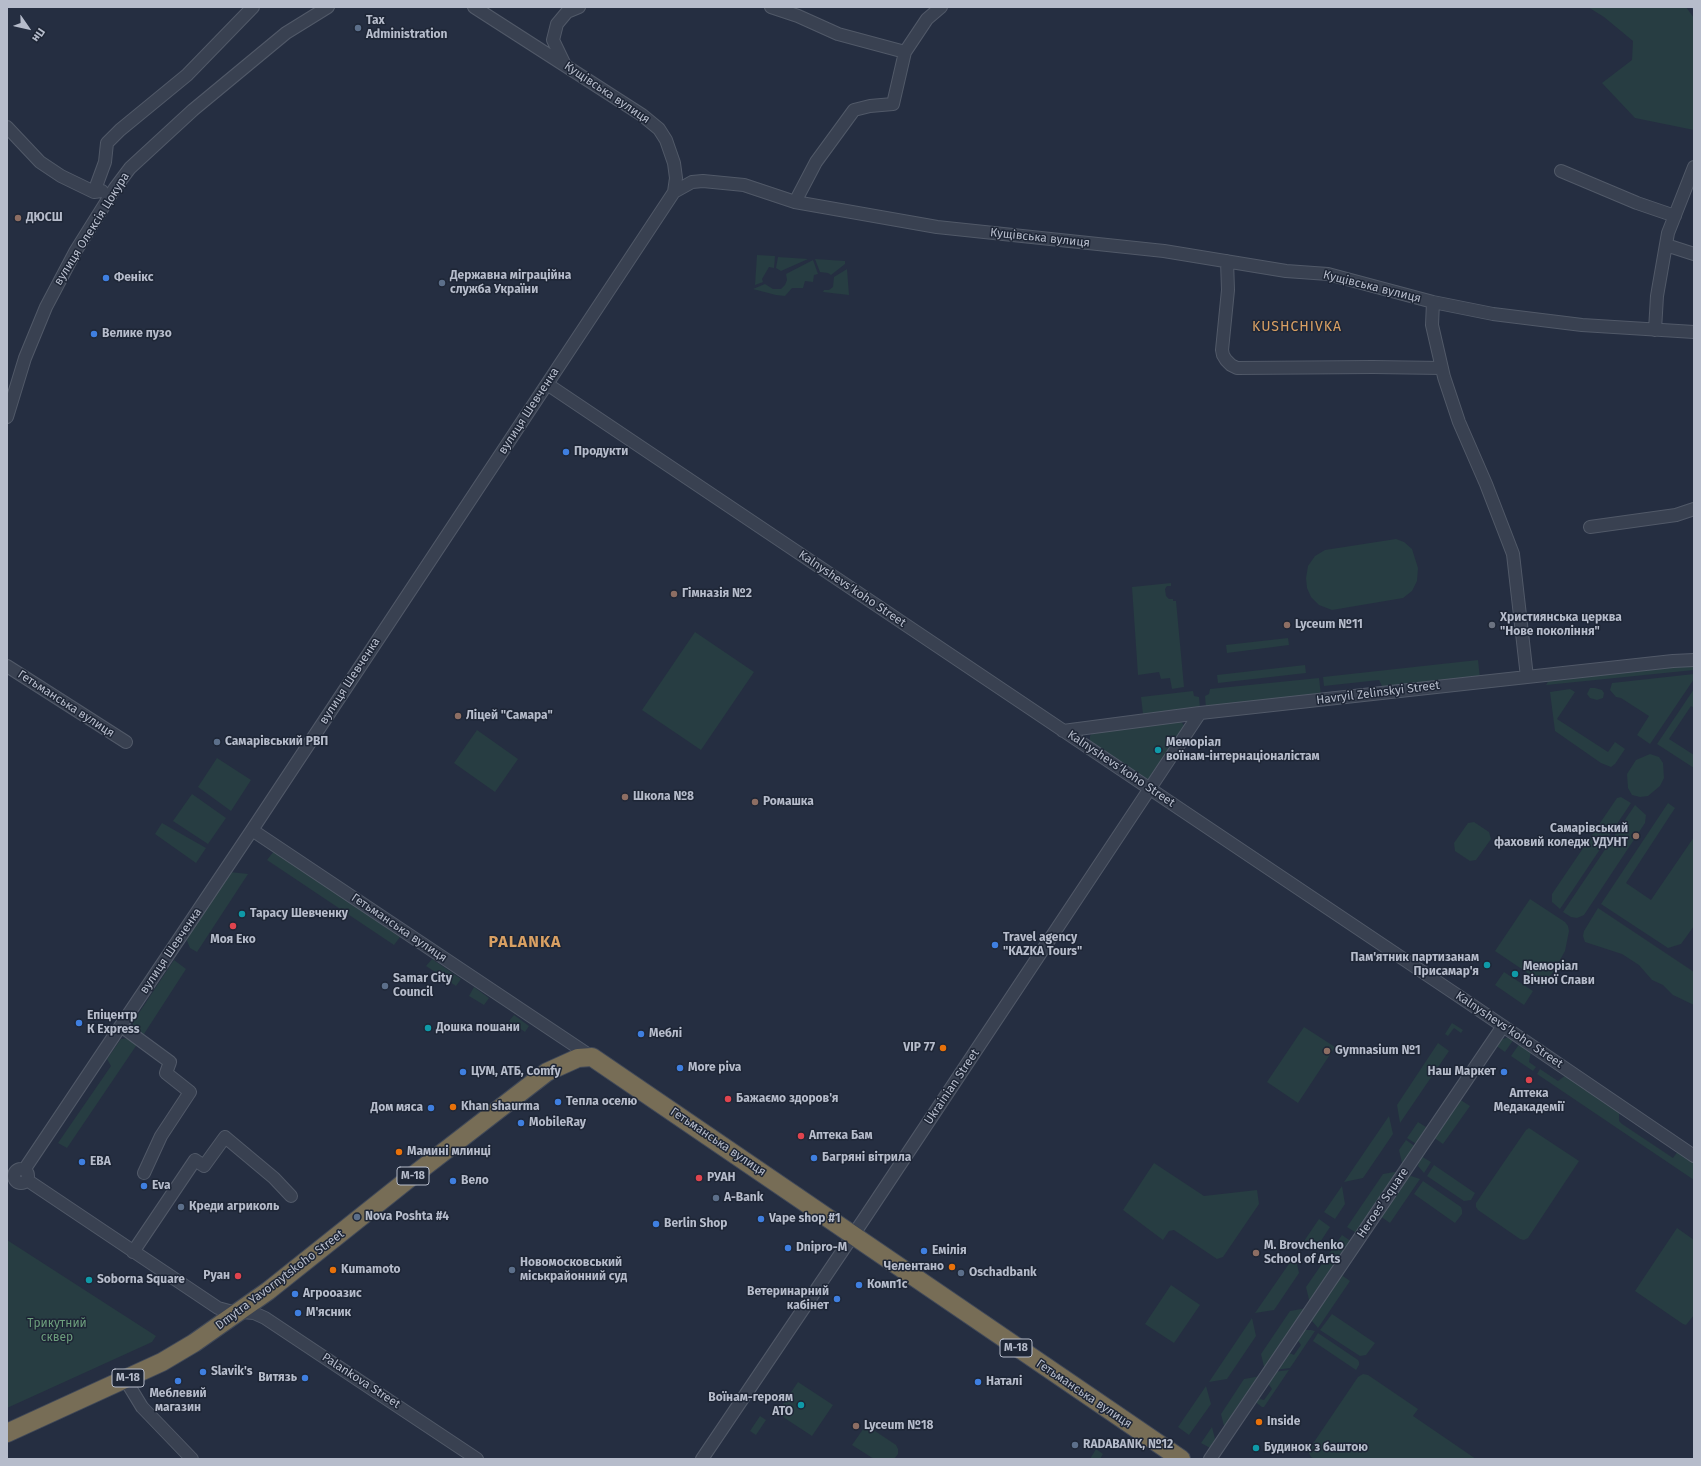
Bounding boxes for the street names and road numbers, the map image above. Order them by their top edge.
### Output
street label: Кущівська вулиця [561,59,653,127]
street label: вулиця Олексія Цокура [51,170,133,288]
street label: Кущівська вулиця [989,226,1091,250]
street label: Кущівська вулиця [1322,268,1422,306]
street label: вулиця Шевченка [496,365,562,457]
street label: Kalnyshevsʹkoho Street [796,548,908,630]
street label: вулиця Шевченка [317,635,383,727]
street label: Гетьманська вулиця [15,667,117,741]
street label: Havryil Zelinskyi Street [1315,678,1441,708]
street label: Kalnyshevsʹkoho Street [1065,728,1177,810]
street label: Гетьманська вулиця [348,891,450,965]
street label: вулиця Шевченка [137,905,205,997]
street label: Kalnyshevsʹkoho Street [1453,989,1565,1071]
street label: Ukrainian Street [921,1047,983,1127]
street label: Гетьманська вулиця [667,1105,769,1179]
street label: Heroes' Square [1354,1165,1412,1241]
road number: М-18 [397,1167,429,1185]
street label: Dmytra Yavornytskoho Street [213,1227,347,1333]
road number: М-18 [1000,1339,1032,1357]
street label: Palankova Street [319,1350,403,1412]
street label: Гетьманська вулиця [1033,1357,1135,1431]
road number: М-18 [112,1369,144,1387]

